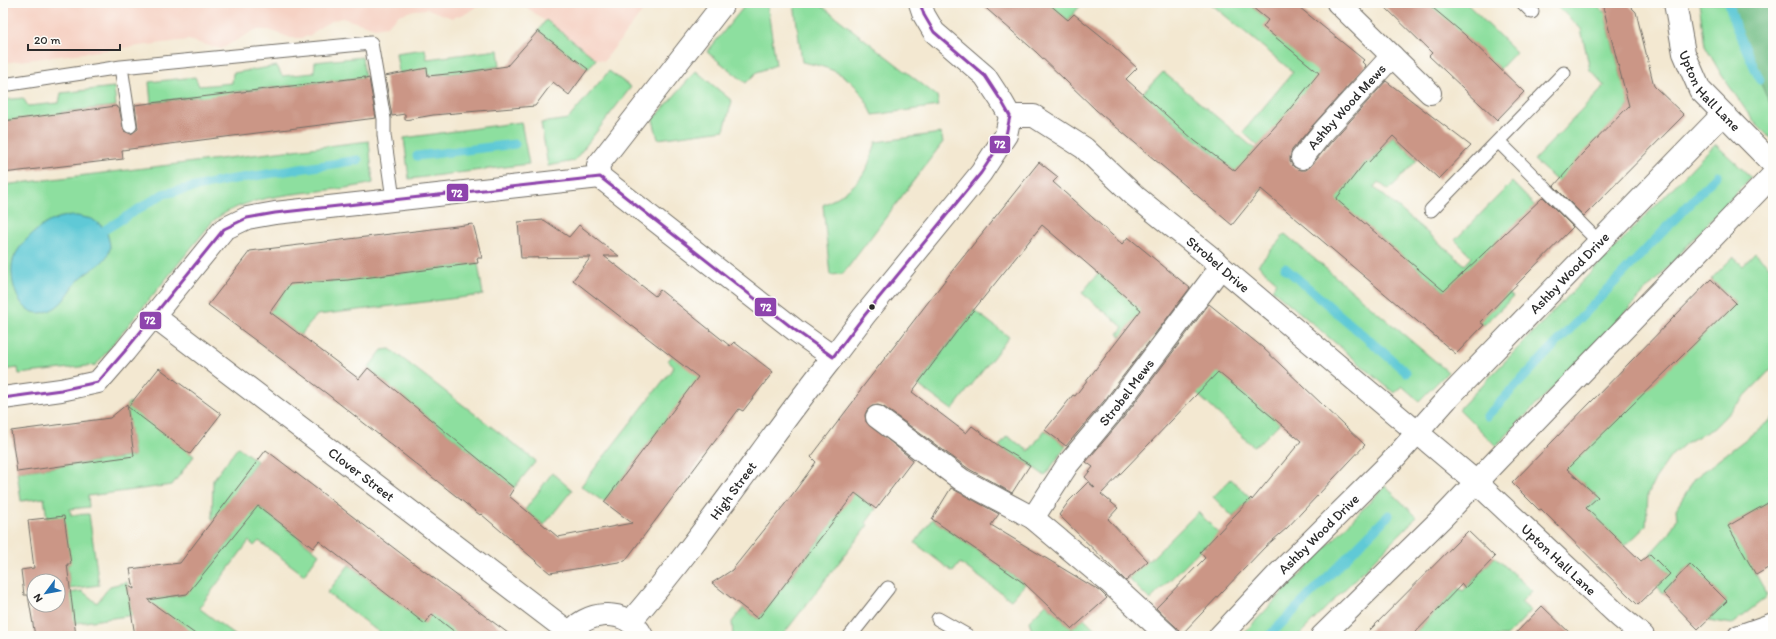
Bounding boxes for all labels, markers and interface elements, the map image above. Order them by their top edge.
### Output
scale bar [28,26,120,52]
text: 20 m [34,33,61,47]
street label: Upton Hall Lane [1675,48,1744,135]
street label: Ashby Wood Mews [1304,60,1390,153]
line badge: 72 [989,135,1011,154]
text: 72 [993,138,1006,151]
line badge: 72 [446,183,469,202]
text: 72 [450,187,463,200]
street label: Ashby Wood Drive [1526,229,1613,317]
street label: Strobel Drive [1183,233,1253,297]
line badge: 72 [754,297,777,317]
text: 72 [759,301,772,314]
unlabelled marker [867,302,877,312]
line badge: 72 [139,311,162,330]
text: 72 [143,314,156,327]
street label: Strobel Mews [1096,355,1158,430]
street label: Clover Street [325,444,398,505]
street label: High Street [706,458,760,523]
street label: Ashby Wood Drive [1275,490,1363,578]
street label: Upton Hall Lane [1517,521,1600,600]
north arrow [26,573,66,613]
text: N [30,591,45,605]

